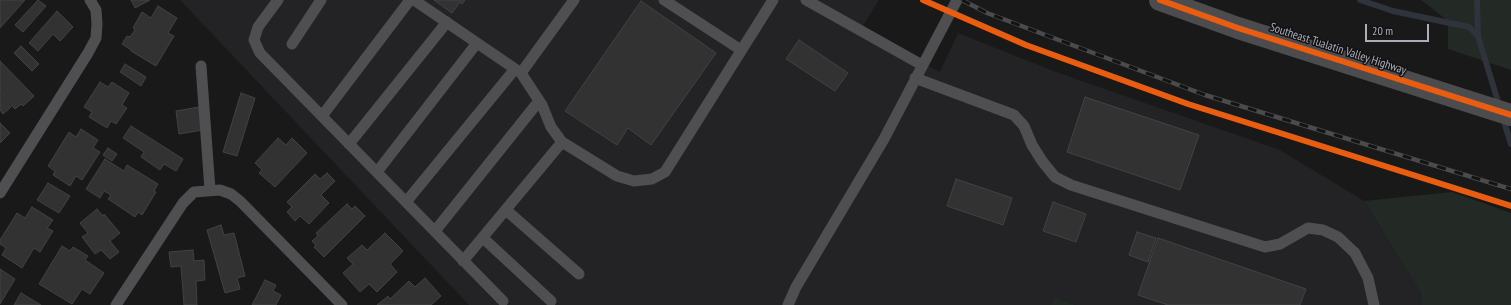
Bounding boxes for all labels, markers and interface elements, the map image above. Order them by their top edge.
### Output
scale bar [1367,16,1431,42]
street label: Southeast Tualatin Valley Highway [1268,20,1408,78]
text: 20 m [1372,23,1393,38]

